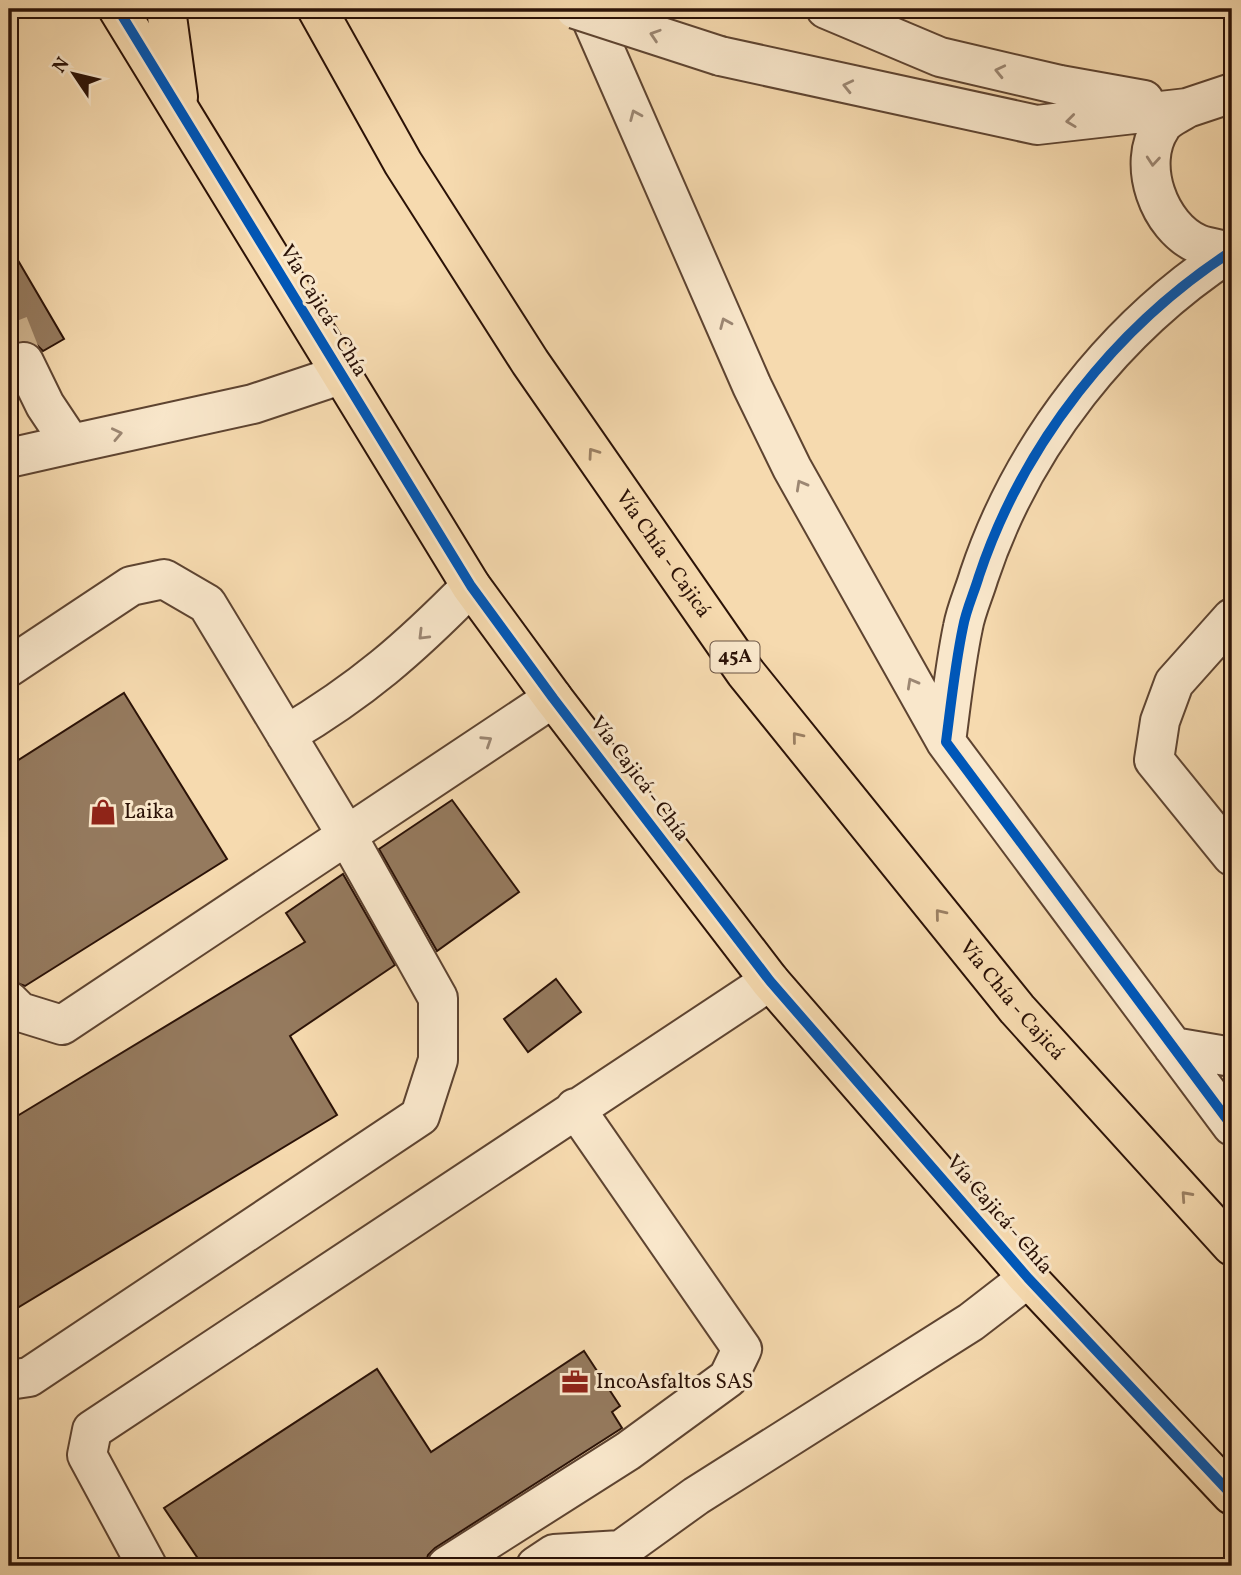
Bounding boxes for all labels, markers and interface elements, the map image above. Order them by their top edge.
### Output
one-way arrow [650,29,662,43]
north arrow [38,38,108,108]
text: N [47,52,76,79]
one-way arrow [994,65,1006,80]
one-way arrow [842,80,854,94]
one-way arrow [629,109,643,121]
one-way arrow [1065,114,1077,129]
one-way arrow [1146,156,1161,167]
street label: Vía Cajicá - Chía [272,239,374,383]
one-way arrow [719,318,733,330]
one-way arrow [111,428,123,443]
one-way arrow [589,448,601,461]
one-way arrow [796,479,809,492]
street label: Vía Chía - Cajicá [608,484,718,624]
one-way arrow [418,627,431,640]
road number: 45A [710,642,760,672]
one-way arrow [907,678,920,690]
street label: Vía Cajicá - Chía [582,710,696,848]
one-way arrow [793,732,806,744]
one-way arrow [479,736,492,749]
shop icon: Laika [88,797,118,827]
place label: Laika [124,798,174,827]
one-way arrow [936,909,948,922]
street label: Vía Chía - Cajicá [952,934,1072,1067]
street label: Vía Cajicá - Chía [939,1149,1059,1281]
one-way arrow [1182,1191,1195,1204]
office icon: IncoAsfaltos SAS [560,1367,590,1397]
place label: IncoAsfaltos SAS [596,1368,753,1397]

